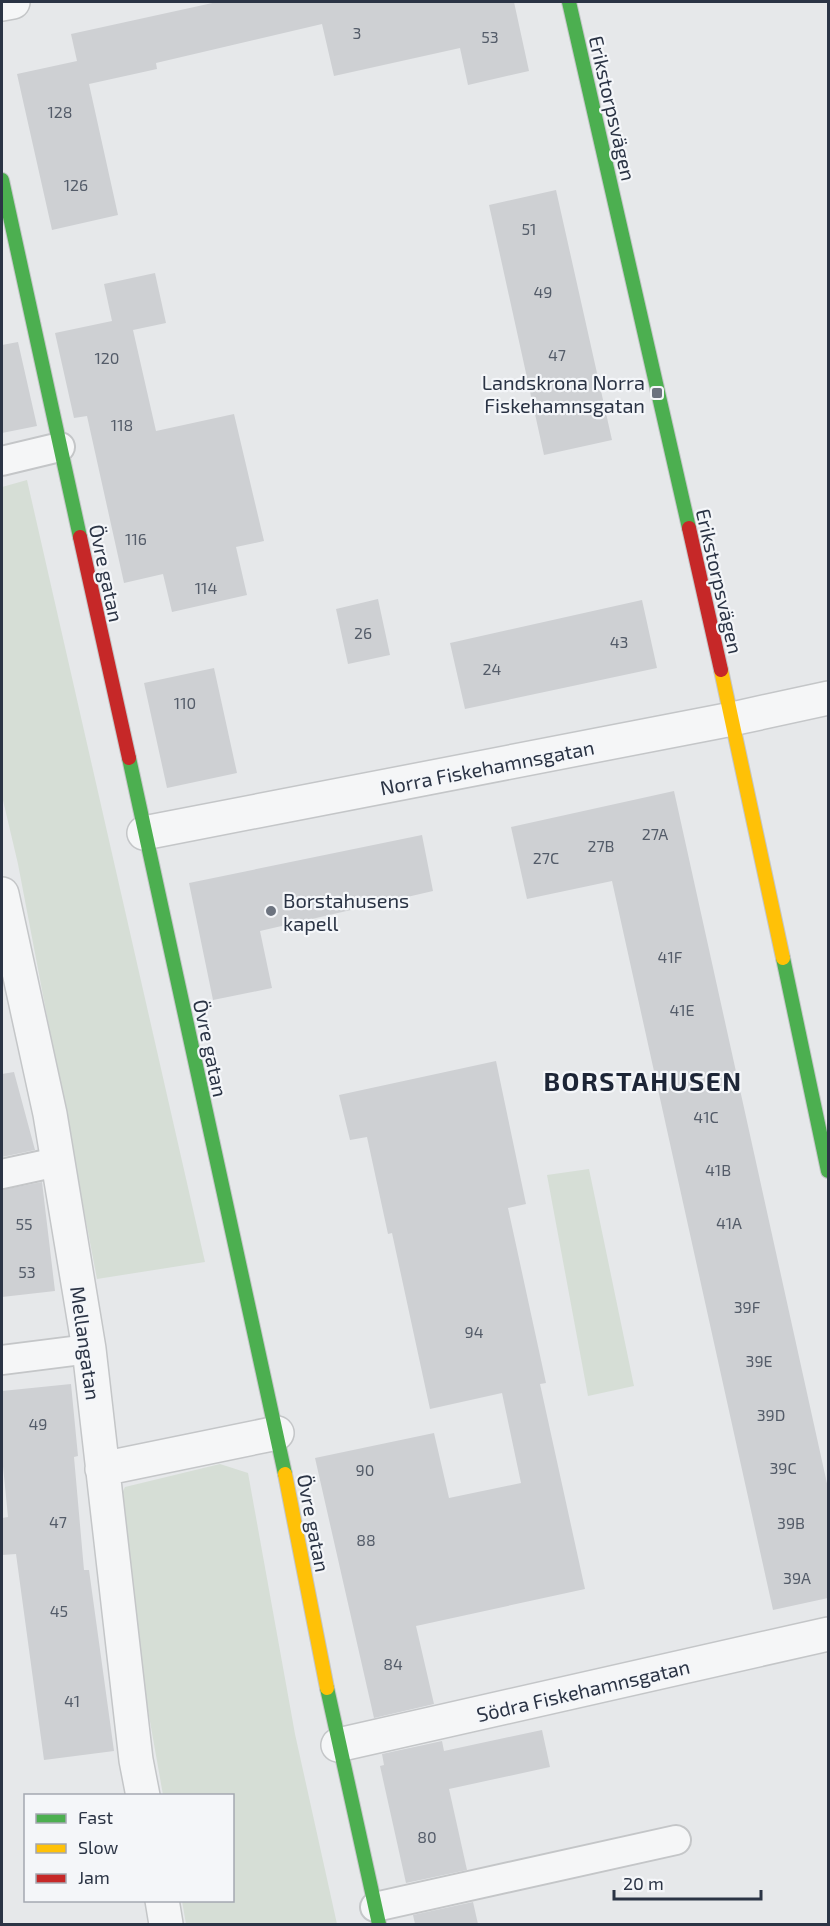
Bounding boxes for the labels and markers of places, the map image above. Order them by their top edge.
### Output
place label: Landskrona Norra Fiskehamnsgatan [482,370,645,417]
marker: Landskrona Norra Fiskehamnsgatan [650,386,664,400]
place label: Borstahusens kapell [283,888,409,935]
marker: Borstahusens kapell [264,904,278,918]

